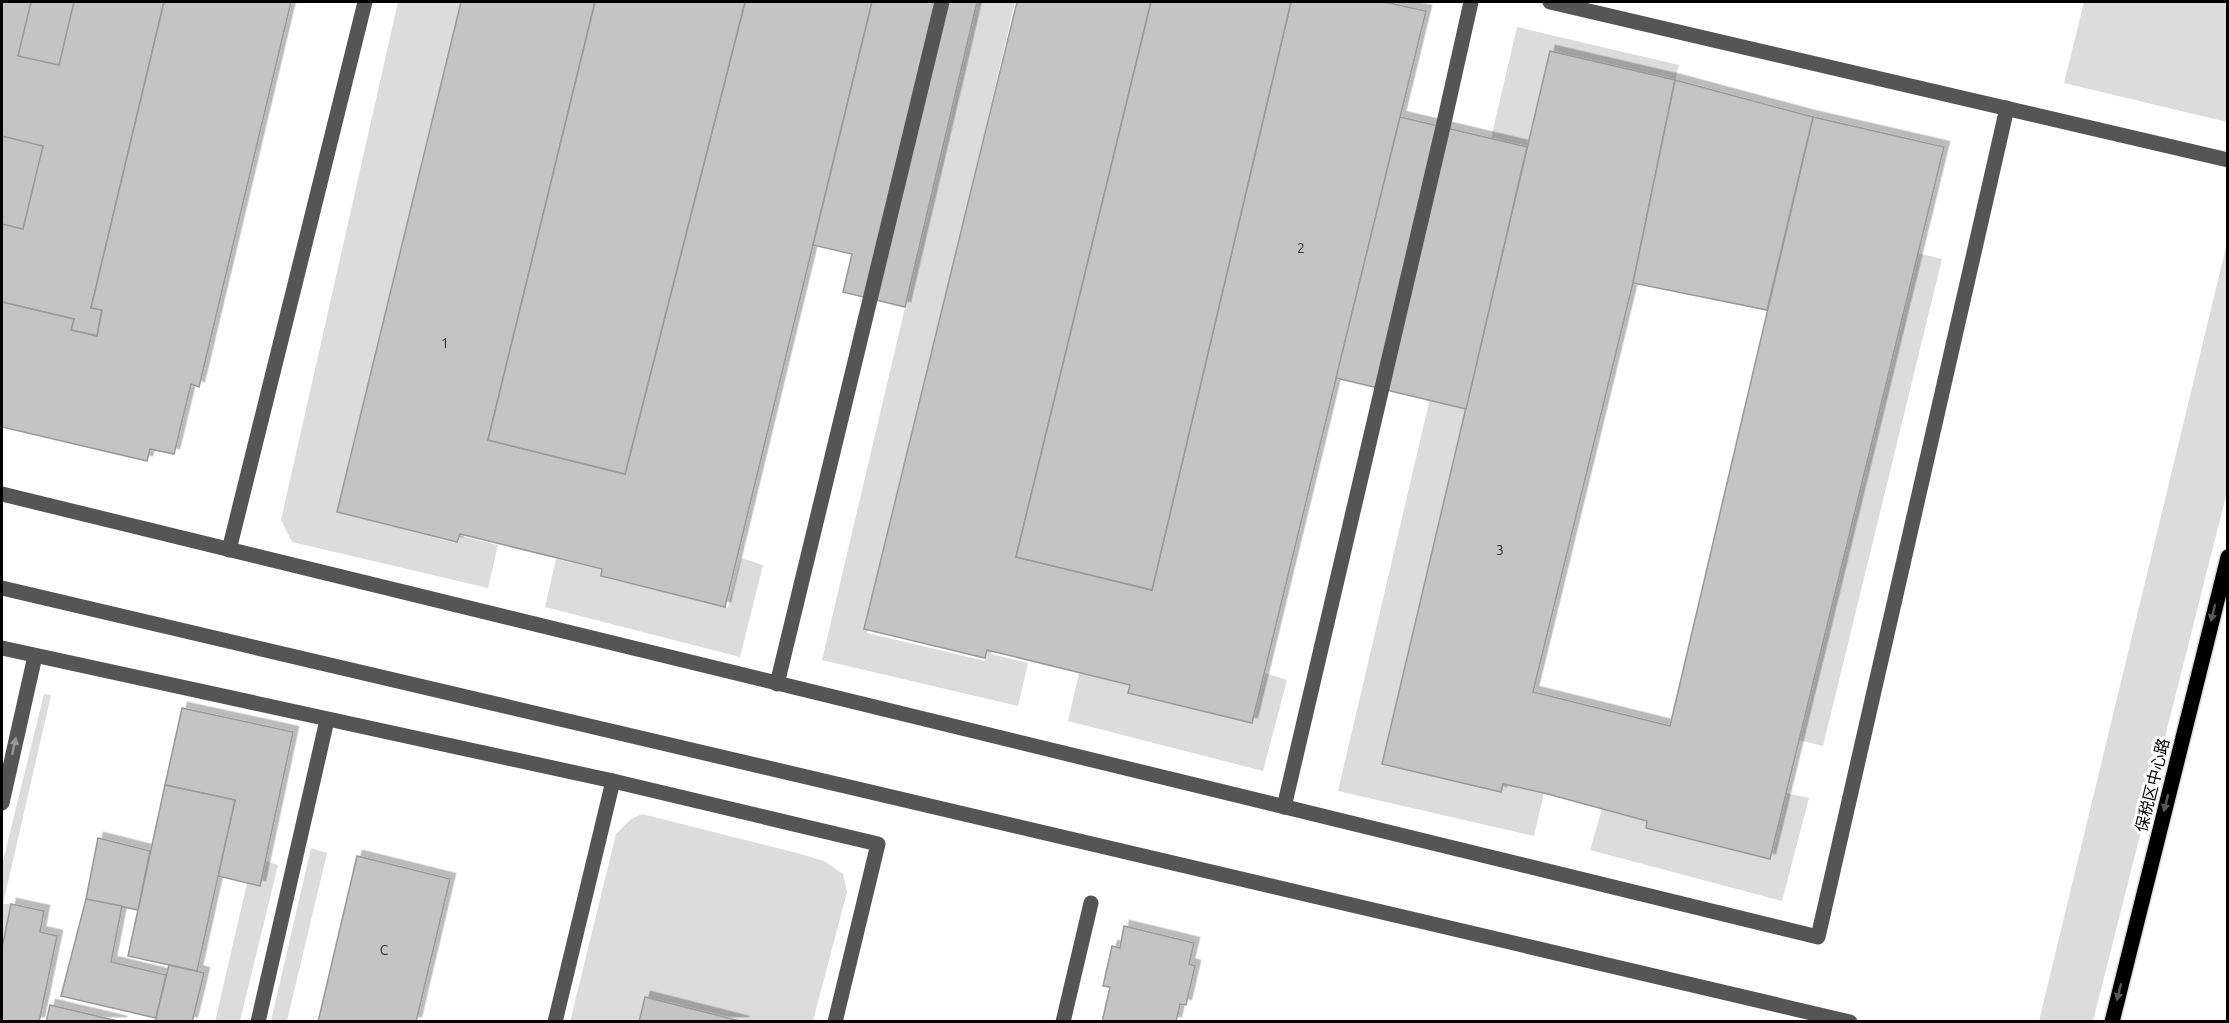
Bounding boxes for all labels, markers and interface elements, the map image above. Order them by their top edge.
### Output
house number: 2 [1297,240,1305,256]
house number: 1 [441,335,449,351]
house number: 3 [1496,542,1504,558]
one-way arrow [2208,604,2218,623]
one-way arrow [10,736,20,755]
street label: 保税区中心路 [2132,736,2172,834]
one-way arrow [2161,793,2171,812]
house number: C [380,942,389,958]
one-way arrow [2114,983,2124,1001]

